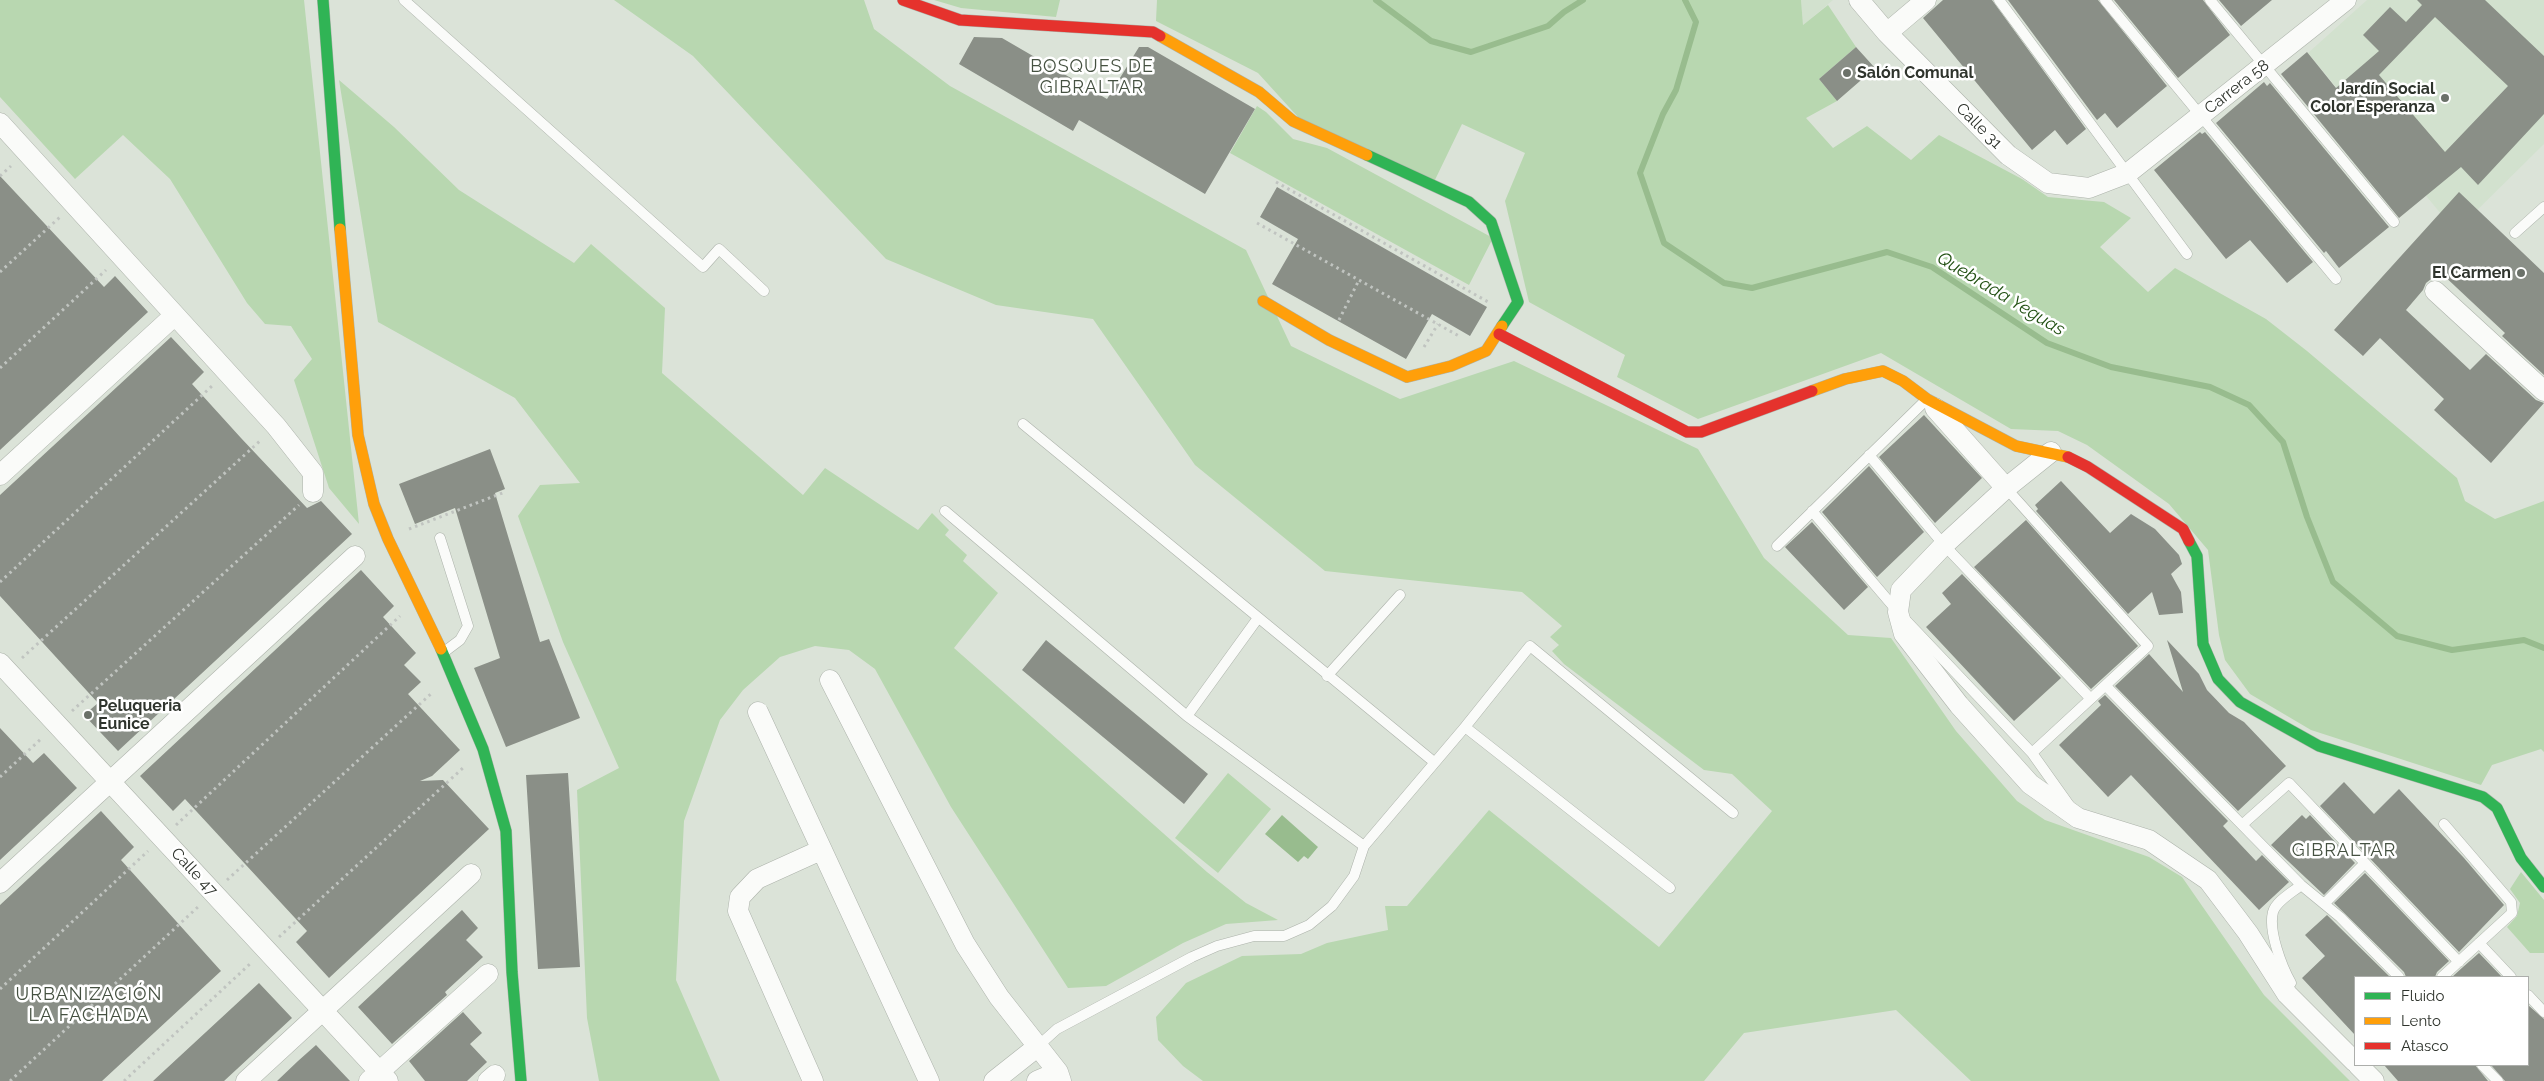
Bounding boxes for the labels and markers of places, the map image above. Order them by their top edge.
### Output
place label: Salón Comunal [1857,63,1974,83]
marker: Salón Comunal [1841,67,1853,79]
place label: Jardín Social Color Esperanza [2310,79,2435,117]
marker: Jardín Social Color Esperanza [2439,92,2451,104]
place label: El Carmen [2432,263,2511,283]
marker: El Carmen [2515,267,2527,279]
place label: Peluqueria Eunice [98,696,181,734]
marker: Peluqueria Eunice [82,709,94,721]

